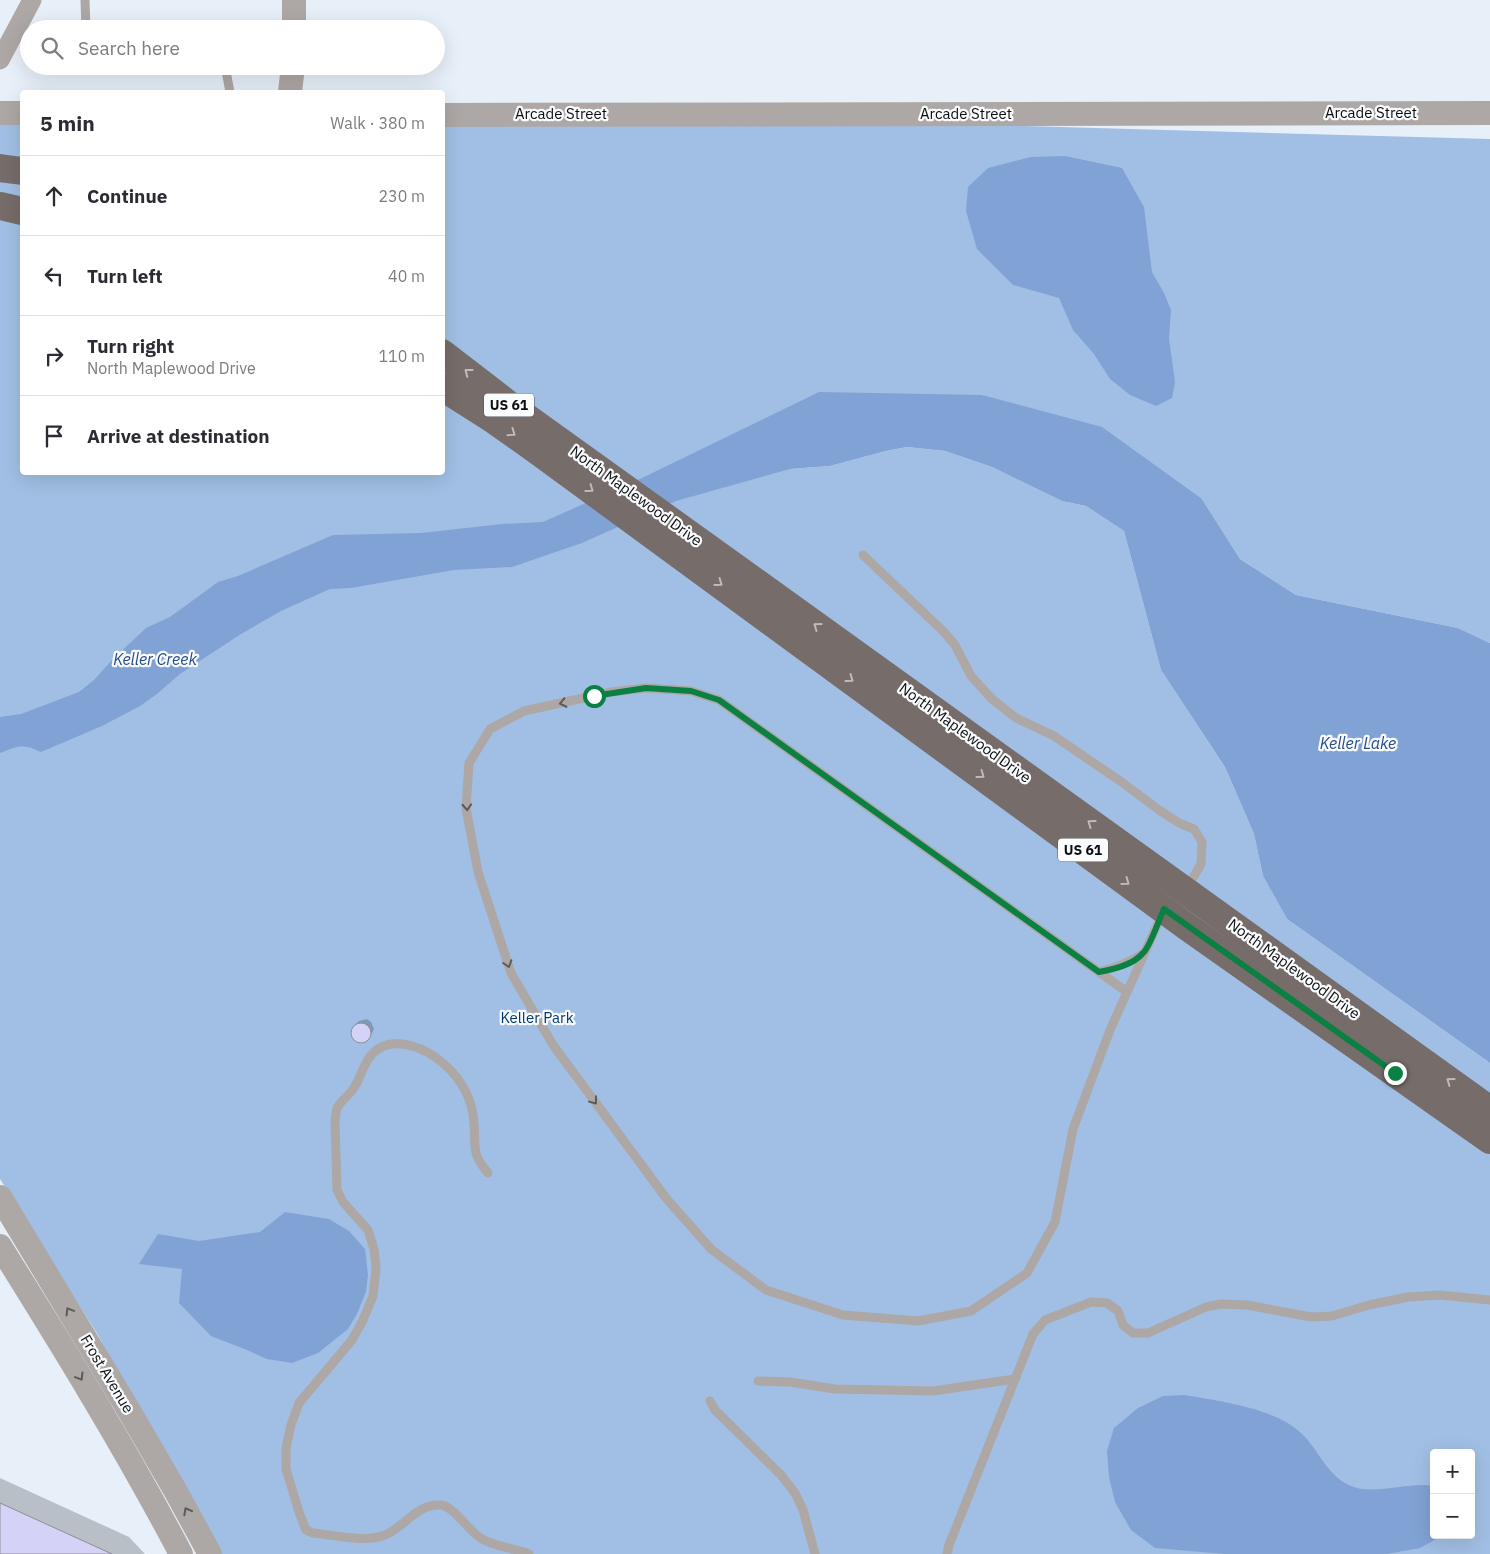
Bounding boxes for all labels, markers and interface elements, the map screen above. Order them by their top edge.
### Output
search box [20,20,445,75]
icon: search [38,34,66,62]
text: Search here [78,36,180,60]
street label: Arcade Street [1325,103,1417,122]
street label: Arcade Street [515,104,607,123]
street label: Arcade Street [920,104,1012,123]
text: 5 min [40,109,95,137]
text: Walk · 380 m [330,113,425,133]
icon: ahead [40,182,68,210]
text: Continue [87,184,167,208]
text: 230 m [378,186,425,206]
icon: left [40,262,68,290]
text: Turn left [87,264,163,288]
text: 40 m [388,266,425,286]
text: Turn right [87,334,174,358]
icon: right [40,342,68,370]
text: 110 m [378,346,425,366]
text: North Maplewood Drive [87,358,256,378]
one-way arrow [465,369,474,378]
road number: US 61 [484,394,534,416]
icon: arrive [40,422,68,450]
text: Arrive at destination [87,424,270,448]
one-way arrow [507,427,516,436]
street label: North Maplewood Drive [567,441,706,550]
one-way arrow [584,484,593,492]
one-way arrow [713,577,723,586]
one-way arrow [813,623,823,632]
water label: Keller Creek [113,649,197,669]
one-way arrow [844,674,853,682]
street label: North Maplewood Drive [896,678,1035,787]
route start [583,685,606,708]
one-way arrow [558,697,567,707]
water label: Keller Lake [1320,733,1396,753]
one-way arrow [975,770,984,778]
one-way arrow [462,804,473,812]
one-way arrow [1087,820,1097,829]
road number: US 61 [1058,838,1108,862]
one-way arrow [1120,876,1130,885]
street label: North Maplewood Drive [1225,914,1364,1023]
one-way arrow [502,959,512,968]
park label: Keller Park [500,1008,574,1027]
route end [1384,1062,1407,1085]
one-way arrow [1447,1078,1456,1087]
one-way arrow [588,1095,597,1105]
one-way arrow [66,1307,76,1316]
street label: Frost Avenue [77,1331,138,1416]
one-way arrow [74,1372,83,1381]
map controls [1430,1449,1475,1539]
button: + [1430,1449,1475,1494]
button: − [1430,1494,1475,1539]
one-way arrow [183,1507,193,1516]

